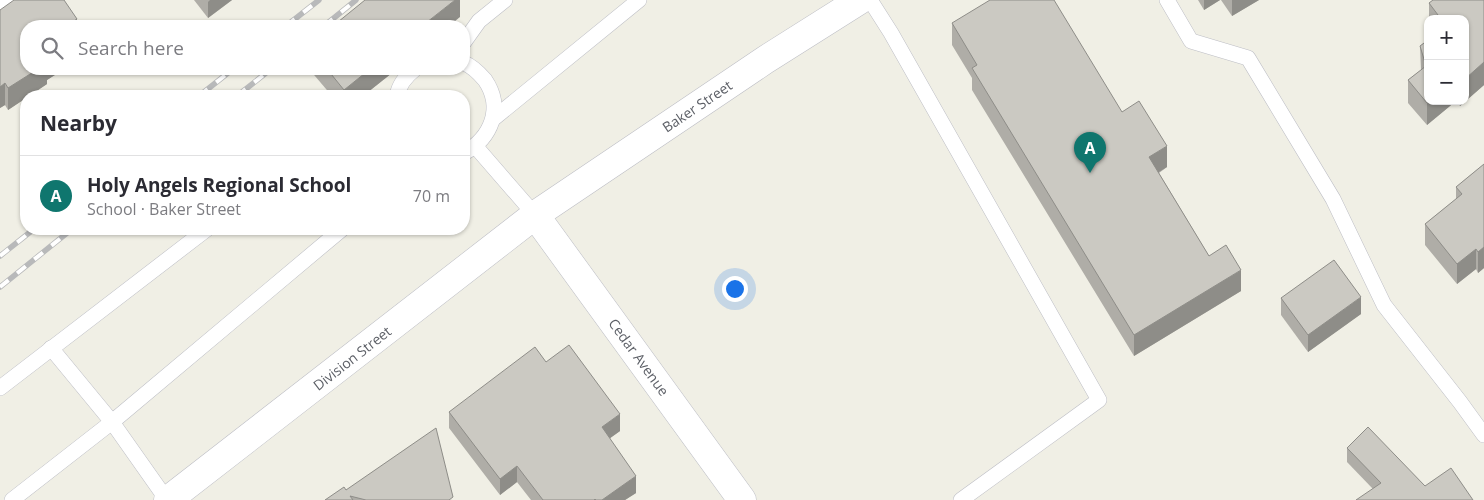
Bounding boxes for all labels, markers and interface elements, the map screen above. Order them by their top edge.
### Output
map controls [1424,15,1469,105]
button: + [1424,15,1469,60]
search box [20,20,470,75]
icon: search [38,34,66,62]
text: Search here [78,35,184,61]
button: − [1424,60,1469,105]
street label: Baker Street [658,76,736,136]
text: Nearby [40,109,117,137]
pin: A [1074,132,1106,173]
text: Holy Angels Regional School [87,172,351,198]
text: A [50,185,62,207]
text: 70 m [413,185,450,207]
text: School · Baker Street [87,198,241,220]
your location [722,276,748,302]
street label: Cedar Avenue [605,315,674,400]
street label: Division Street [309,322,395,394]

